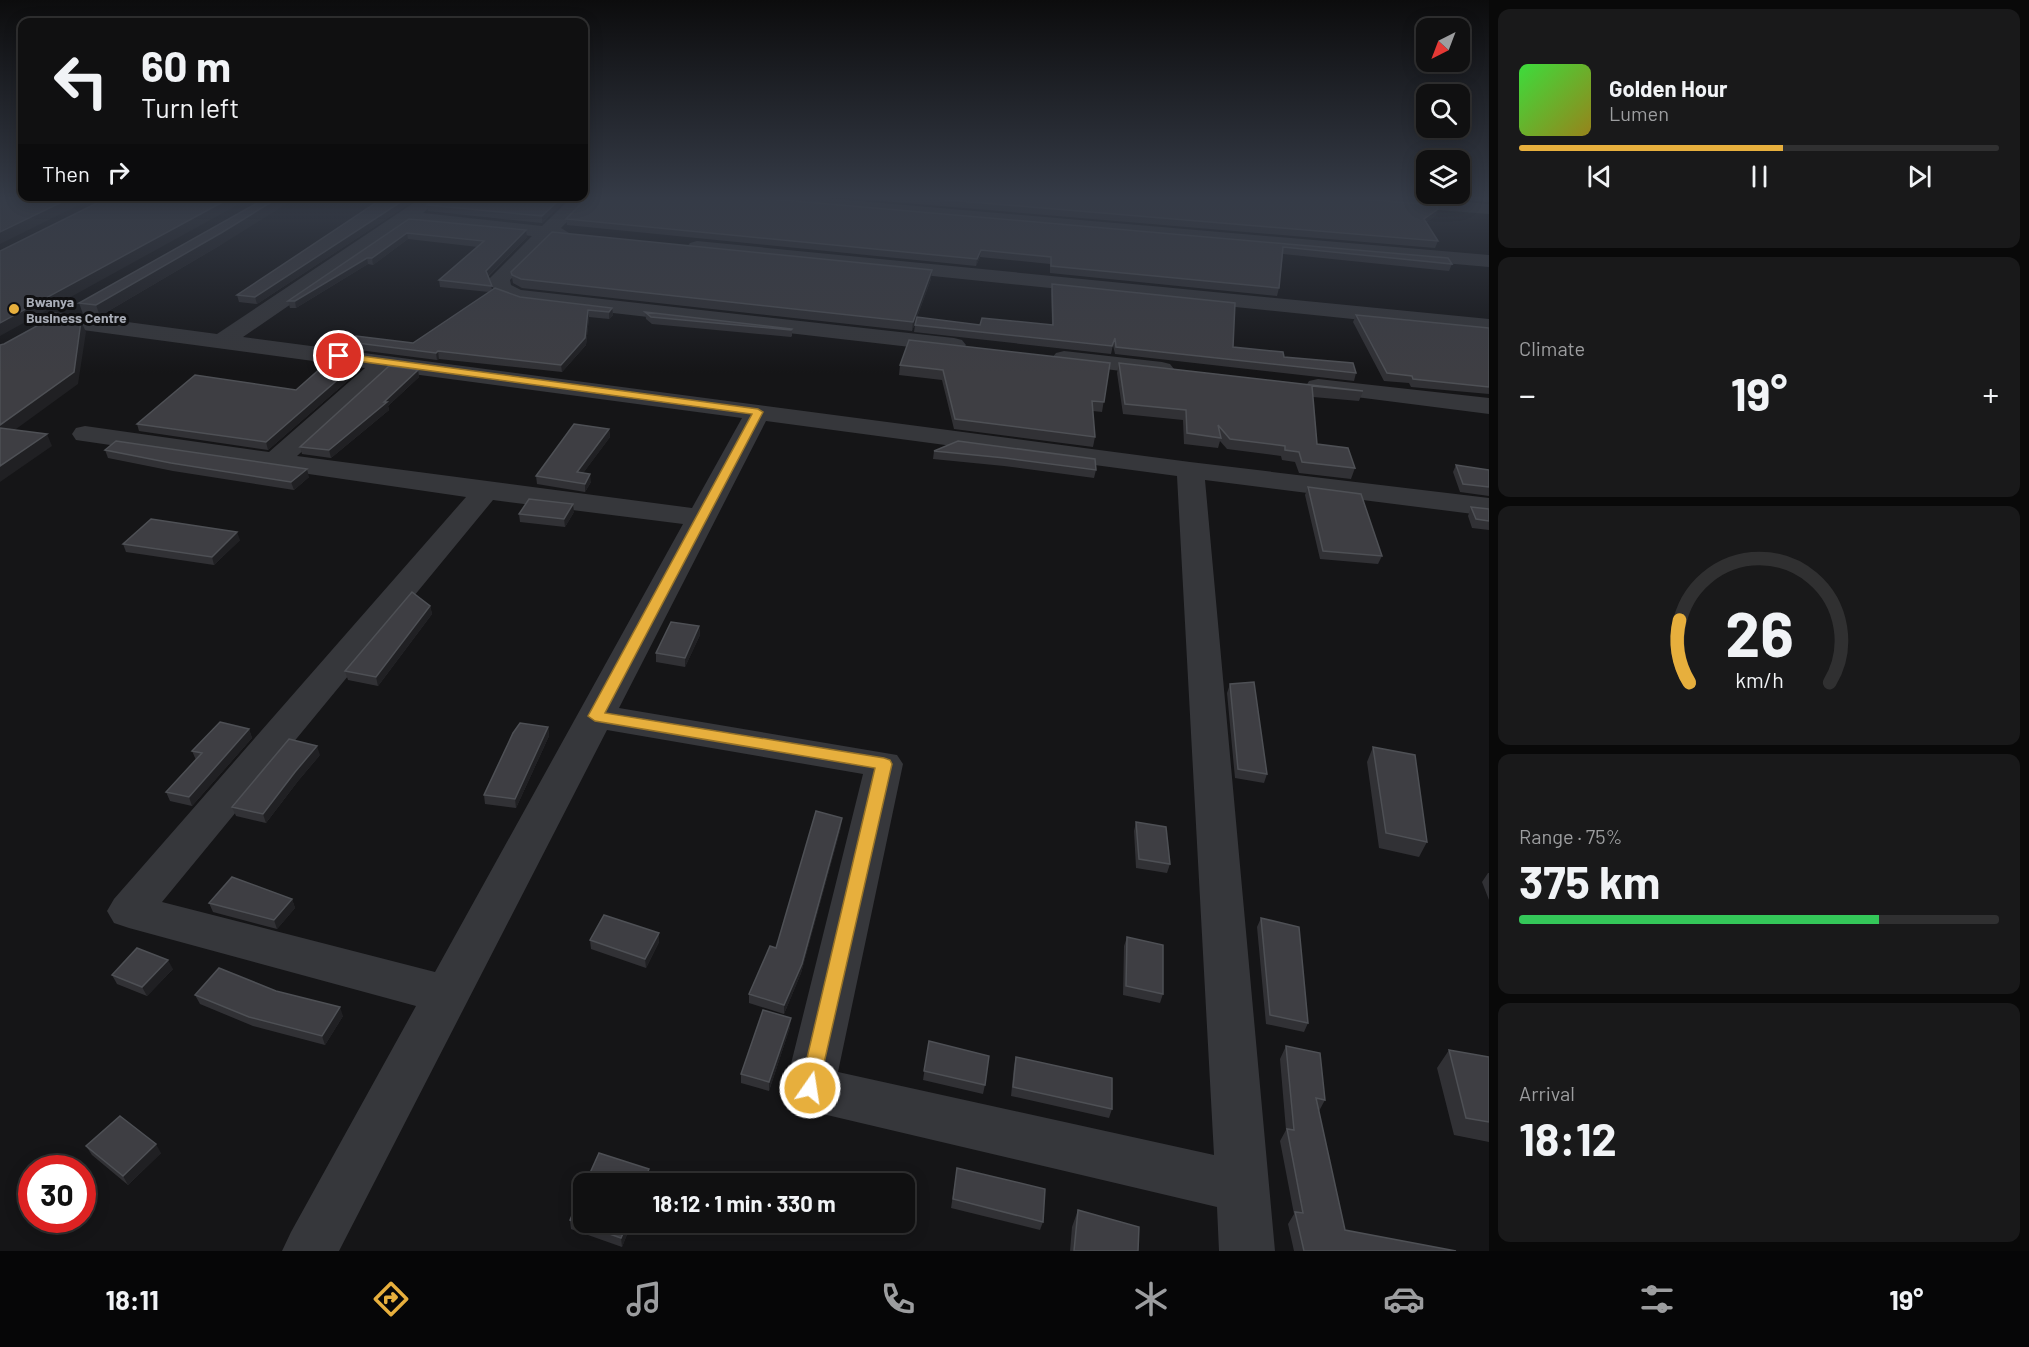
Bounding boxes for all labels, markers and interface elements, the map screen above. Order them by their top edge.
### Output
north arrow [1416,18,1470,72]
map controls [1416,18,1470,204]
text: 60 m [141,40,231,90]
icon: left [42,42,120,120]
text: Golden Hour [1609,75,1727,101]
button: search [1416,84,1470,138]
text: Turn left [141,91,239,123]
text: Lumen [1609,101,1669,125]
button: layers [1416,150,1470,204]
icon: right [102,156,135,189]
text: Then [42,160,90,186]
icon: previous [1583,160,1616,193]
icon: pause [1743,160,1776,193]
icon: next [1903,160,1936,193]
place label: Bwanya Business Centre [26,293,127,326]
marker: Bwanya Business Centre [7,302,21,316]
pin [313,330,364,381]
text: Climate [1519,336,1585,360]
icon: arrive [322,339,355,372]
text: 19° [1731,366,1787,420]
text: − [1519,374,1536,414]
text: + [1983,374,1999,414]
text: 26 [1725,595,1793,669]
text: km/h [1735,667,1783,692]
text: Range · 75% [1519,824,1623,848]
text: 375 km [1519,854,1660,908]
position arrow [778,1056,842,1120]
text: Arrival [1519,1081,1575,1105]
text: 18:12 [1519,1111,1617,1165]
speed limit sign: 30 [18,1155,96,1233]
text: 18:12 · 1 min · 330 m [652,1190,836,1216]
icon: directions [370,1278,412,1320]
icon: music [623,1278,665,1320]
icon: phone [877,1278,919,1320]
icon: climate [1130,1278,1172,1320]
icon: car [1383,1278,1425,1320]
icon: filters [1636,1278,1678,1320]
text: 18:11 [106,1283,159,1315]
text: 19° [1889,1283,1923,1315]

